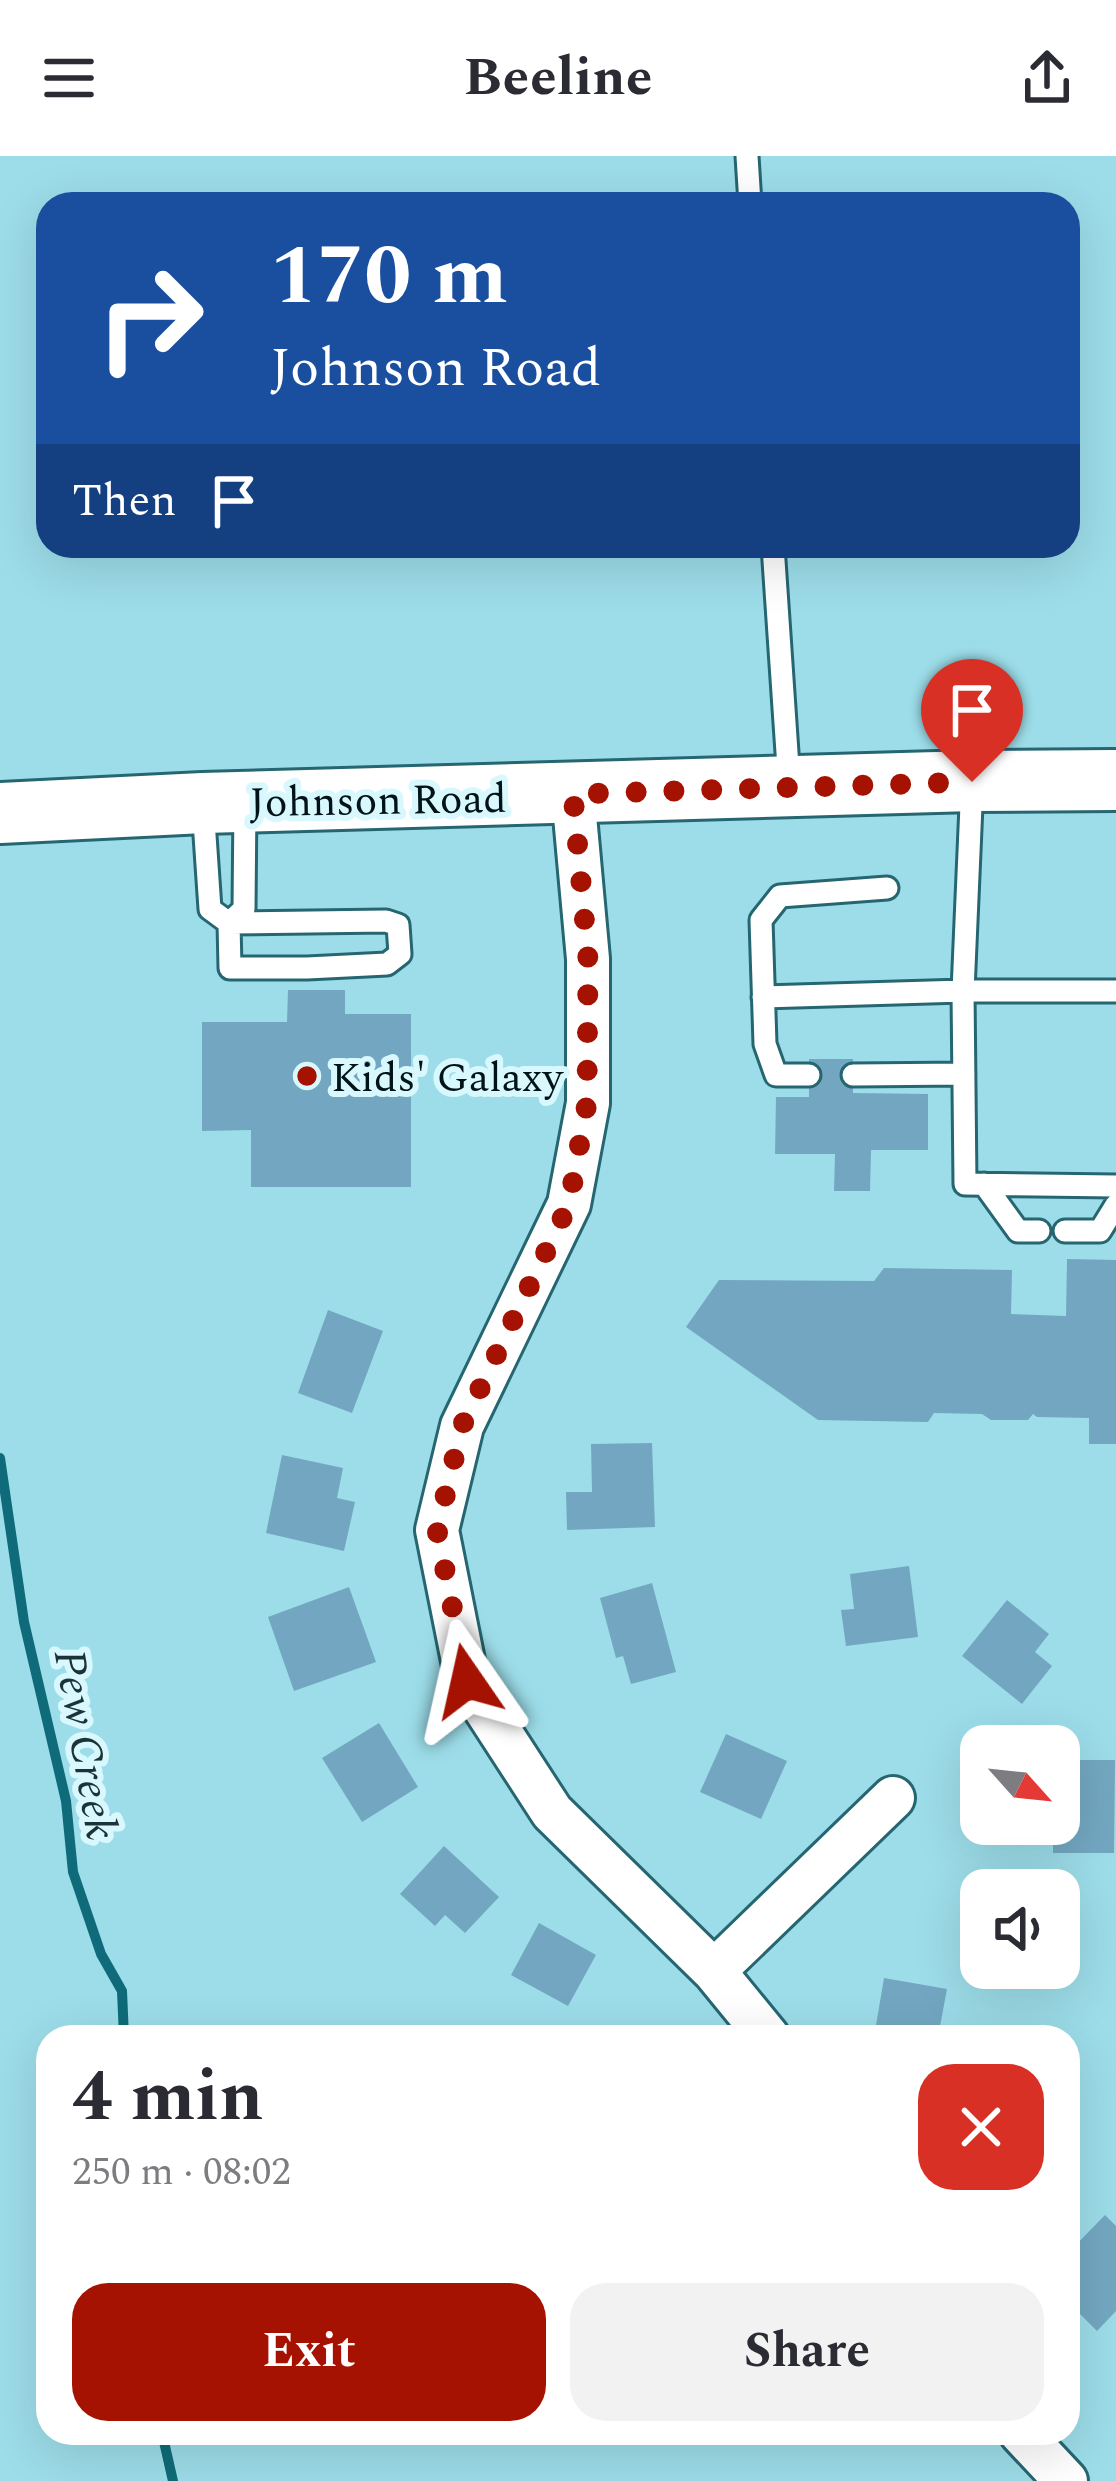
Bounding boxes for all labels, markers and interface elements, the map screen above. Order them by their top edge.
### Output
text: Beeline [464,37,652,119]
icon: menu [36,45,102,111]
icon: share [1014,45,1080,111]
text: 170 m [270,213,508,341]
icon: right [72,240,228,396]
text: Johnson Road [270,328,601,410]
text: Then [72,467,177,536]
icon: arrive [201,468,267,534]
pin [921,659,1023,782]
icon: arrive [939,677,1005,743]
street label: Johnson Road [249,768,507,835]
place label: Kids' Galaxy [331,1047,565,1110]
marker: Kids' Galaxy [294,1063,320,1089]
position arrow [404,1618,530,1744]
water label: Pew Creek [34,1644,135,1845]
north arrow [960,1725,1080,1845]
map controls [960,1725,1080,1989]
button: sound [960,1869,1080,1989]
text: 4 min [72,2043,264,2152]
button: close [918,2064,1044,2190]
text: 250 m · 08:02 [72,2143,291,2202]
button: Exit [72,2283,546,2421]
button: Share [570,2283,1044,2421]

